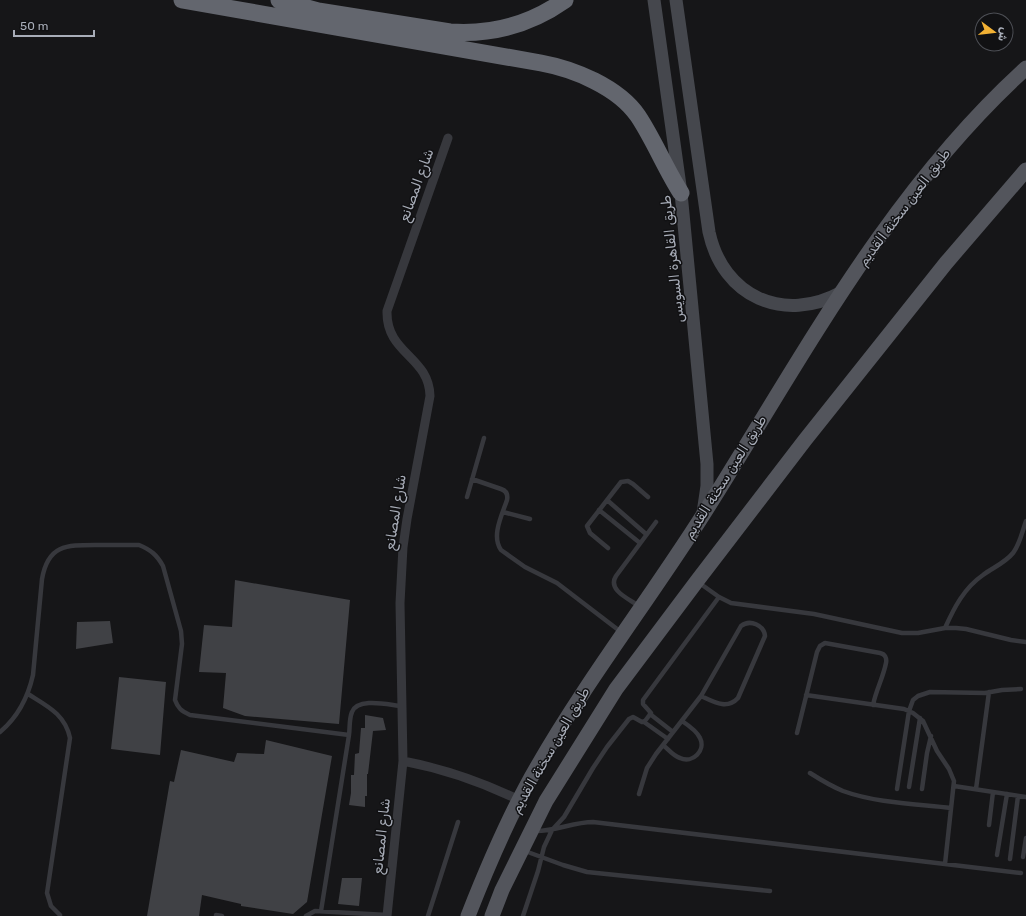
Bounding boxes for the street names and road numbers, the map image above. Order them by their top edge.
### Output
street label: طريق العين سخنة القديم [855,145,954,269]
street label: شارع المصانع [395,146,439,225]
street label: طريق القاهرة السويس [657,194,688,324]
street label: طريق العين سخنة القديم [680,412,770,542]
street label: شارع المصانع [381,473,412,551]
street label: طريق العين سخنة القديم [507,684,594,816]
street label: شارع المصانع [369,797,396,875]

